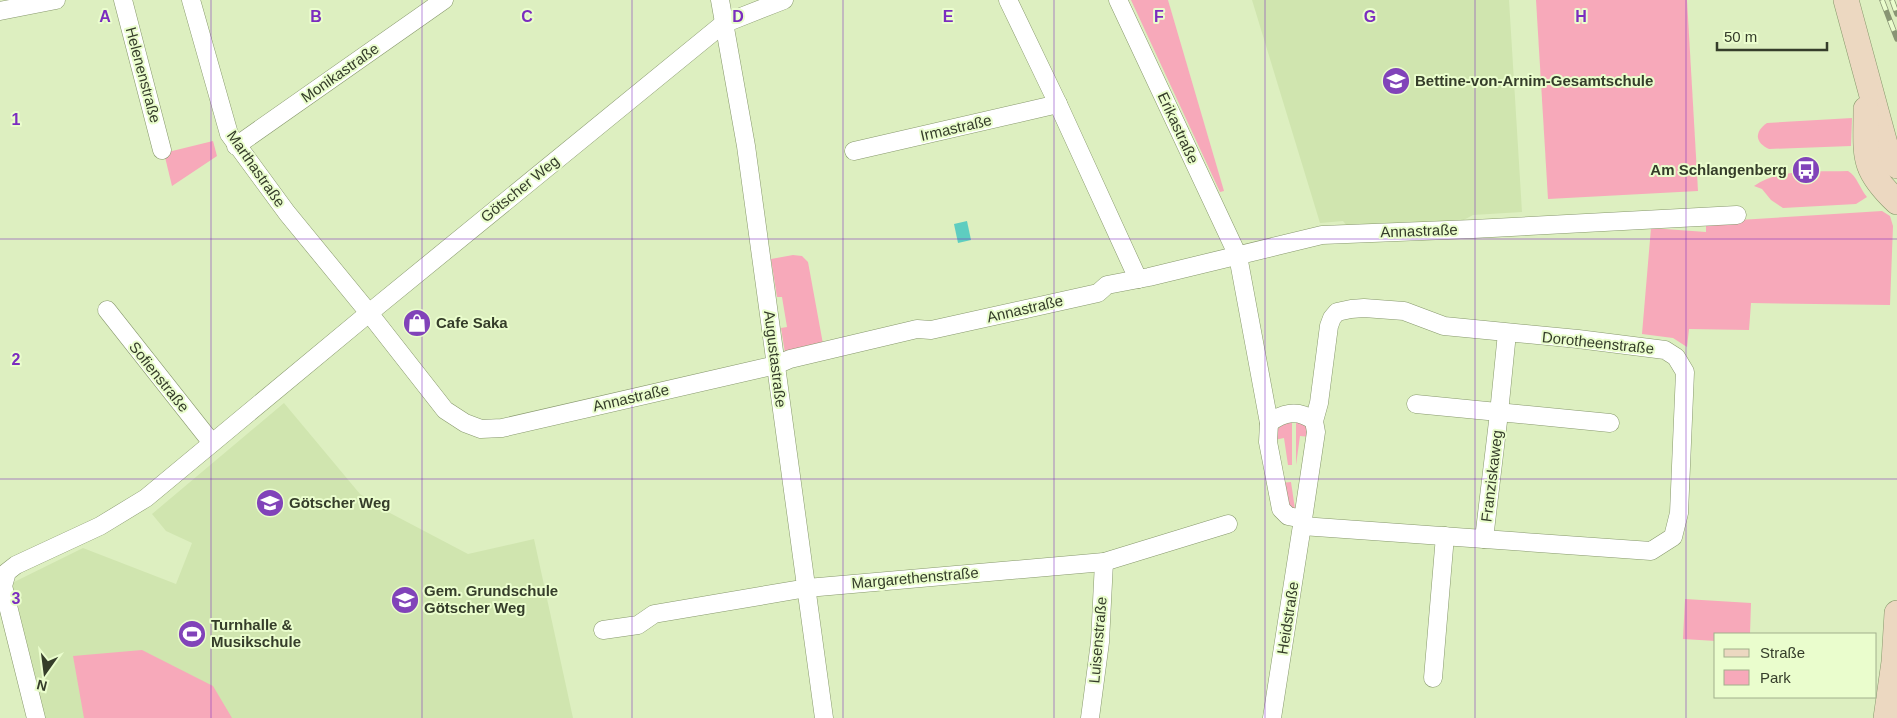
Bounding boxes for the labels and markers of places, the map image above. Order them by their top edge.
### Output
school or university icon: Bettine-von-Arnim-Gesamtschule [1381,66,1411,96]
place label: Bettine-von-Arnim-Gesamtschule [1415,72,1653,89]
bus stop icon: Am Schlangenberg [1791,155,1821,185]
place label: Am Schlangenberg [1650,161,1787,178]
shop icon: Cafe Saka [402,308,432,338]
place label: Cafe Saka [436,314,508,331]
school or university icon: Götscher Weg [255,488,285,518]
place label: Götscher Weg [289,494,390,511]
place label: Gem. Grundschule Götscher Weg [424,582,558,616]
school or university icon: Gem. Grundschule Götscher Weg [390,585,420,615]
place label: Turnhalle & Musikschule [211,616,301,650]
sports icon: Turnhalle & Musikschule [177,619,207,649]

